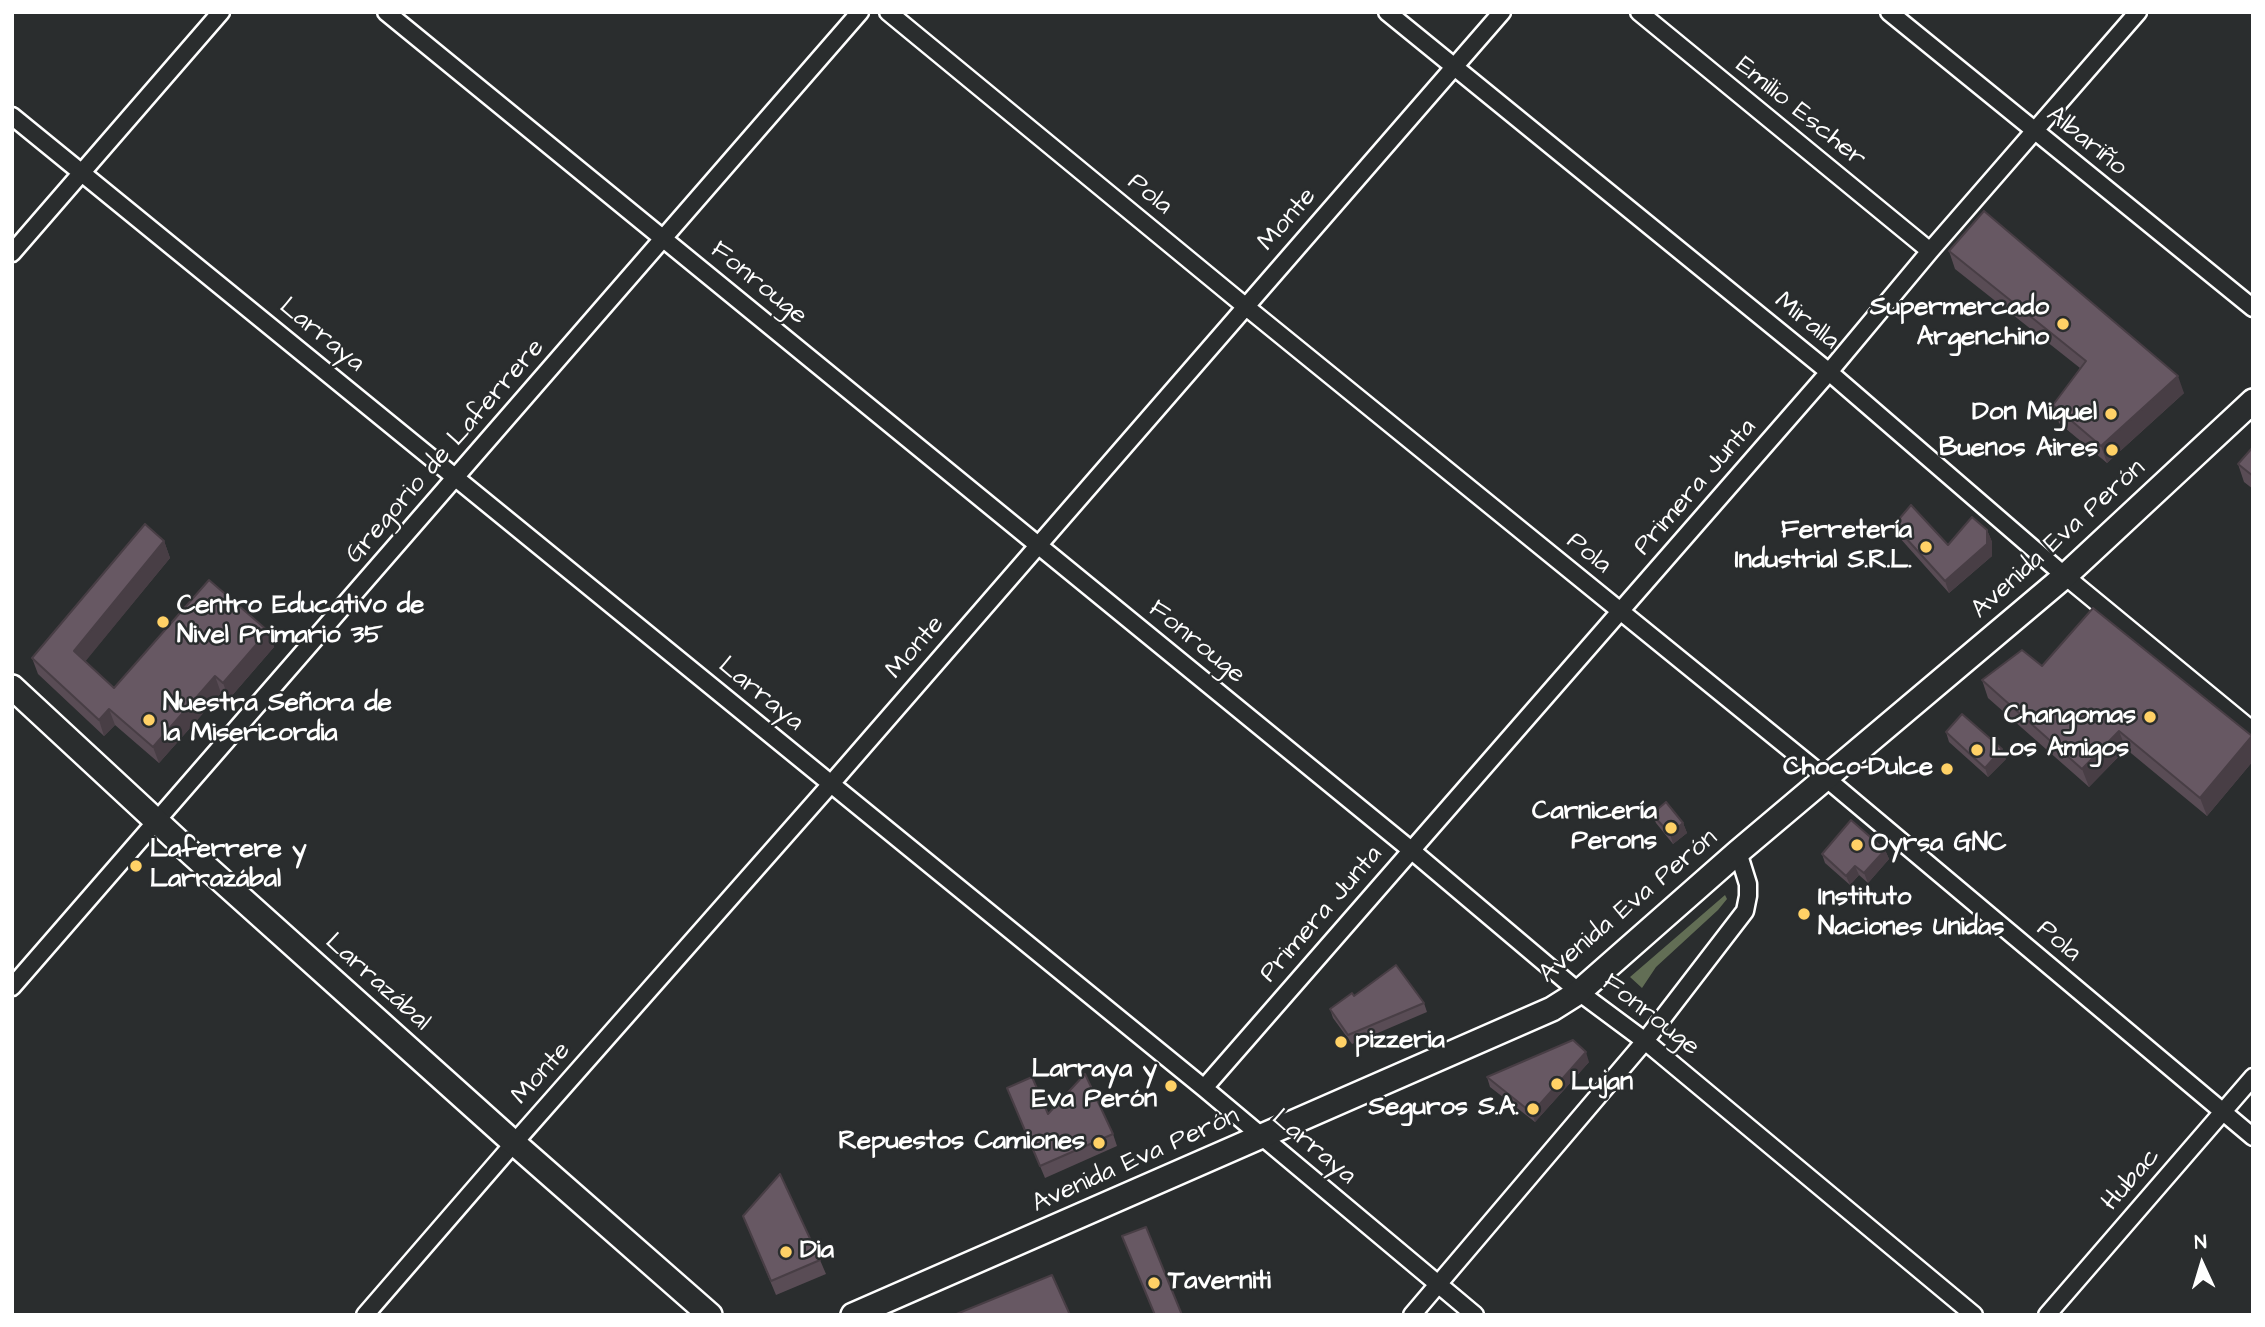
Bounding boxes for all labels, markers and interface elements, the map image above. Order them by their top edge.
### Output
street label: Emilio Escher [1728,51,1872,175]
street label: Albariño [2039,100,2133,184]
street label: Pola [1120,168,1178,222]
street label: Monte [1252,182,1324,258]
street label: Fonrouge [703,236,813,332]
street label: Miralla [1767,286,1845,358]
street label: Larraya [272,292,370,380]
place label: Supermercado Argenchino [1870,293,2049,354]
marker: Supermercado Argenchino [2055,316,2071,332]
street label: Gregorio de Laferrere [340,333,552,571]
place label: Don Miguel [1972,398,2097,430]
marker: Don Miguel [2103,406,2119,422]
street label: Primera Junta [1628,413,1764,563]
place label: Buenos Aires [1939,434,2098,466]
marker: Buenos Aires [2104,442,2120,458]
street label: Avenida Eva Perón [1966,454,2152,626]
place label: Ferretería Industrial S.R.L. [1735,516,1912,578]
street label: Pola [1559,527,1617,581]
marker: Ferretería Industrial S.R.L. [1918,539,1934,555]
place label: Centro Educativo de Nivel Primario 35 [177,591,424,652]
street label: Fonrouge [1141,595,1251,691]
street label: Monte [880,610,952,686]
marker: Centro Educativo de Nivel Primario 35 [155,614,171,630]
street label: Larraya [711,651,809,739]
place label: Nuestra Señora de la Misericordia [163,689,392,750]
place label: Changomas [2004,701,2136,733]
marker: Changomas [2142,709,2158,725]
marker: Nuestra Señora de la Misericordia [141,712,157,728]
place label: Los Amigos [1991,734,2129,766]
marker: Los Amigos [1969,742,1985,758]
place label: Choco-Dulce [1783,753,1933,785]
marker: Choco-Dulce [1939,761,1955,777]
place label: Carnicería Perons [1532,797,1657,858]
marker: Carnicería Perons [1663,820,1679,836]
street label: Avenida Eva Perón [1533,823,1725,991]
place label: Oyrsa GNC [1871,829,2006,861]
place label: Laferrere y Larrazábal [150,835,307,896]
marker: Oyrsa GNC [1849,837,1865,853]
street label: Primera Junta [1254,840,1390,990]
marker: Laferrere y Larrazábal [128,858,144,874]
place label: Instituto Naciones Unidas [1818,883,2004,944]
marker: Instituto Naciones Unidas [1796,906,1812,922]
street label: Pola [2029,914,2087,970]
street label: Larrazábal [318,928,436,1038]
street label: Fonrouge [1595,968,1705,1064]
place label: pizzeria [1355,1026,1445,1058]
marker: pizzeria [1333,1034,1349,1050]
street label: Monte [506,1036,578,1112]
place label: Larraya y Eva Perón [1032,1055,1157,1116]
place label: Lujan [1571,1068,1633,1100]
marker: Lujan [1549,1076,1565,1092]
marker: Larraya y Eva Perón [1163,1078,1179,1094]
place label: Seguros S.A. [1369,1093,1519,1125]
street label: Avenida Eva Perón [1028,1101,1244,1221]
marker: Seguros S.A. [1525,1101,1541,1117]
street label: Larraya [1264,1104,1362,1192]
place label: Repuestos Camiones [838,1127,1085,1159]
marker: Repuestos Camiones [1091,1135,1107,1151]
street label: Hubac [2096,1142,2168,1218]
north arrow [2167,1229,2237,1299]
text: N [2194,1229,2207,1256]
place label: Dia [800,1236,834,1268]
marker: Dia [778,1244,794,1260]
place label: Taverniti [1168,1267,1271,1299]
marker: Taverniti [1146,1275,1162,1291]

